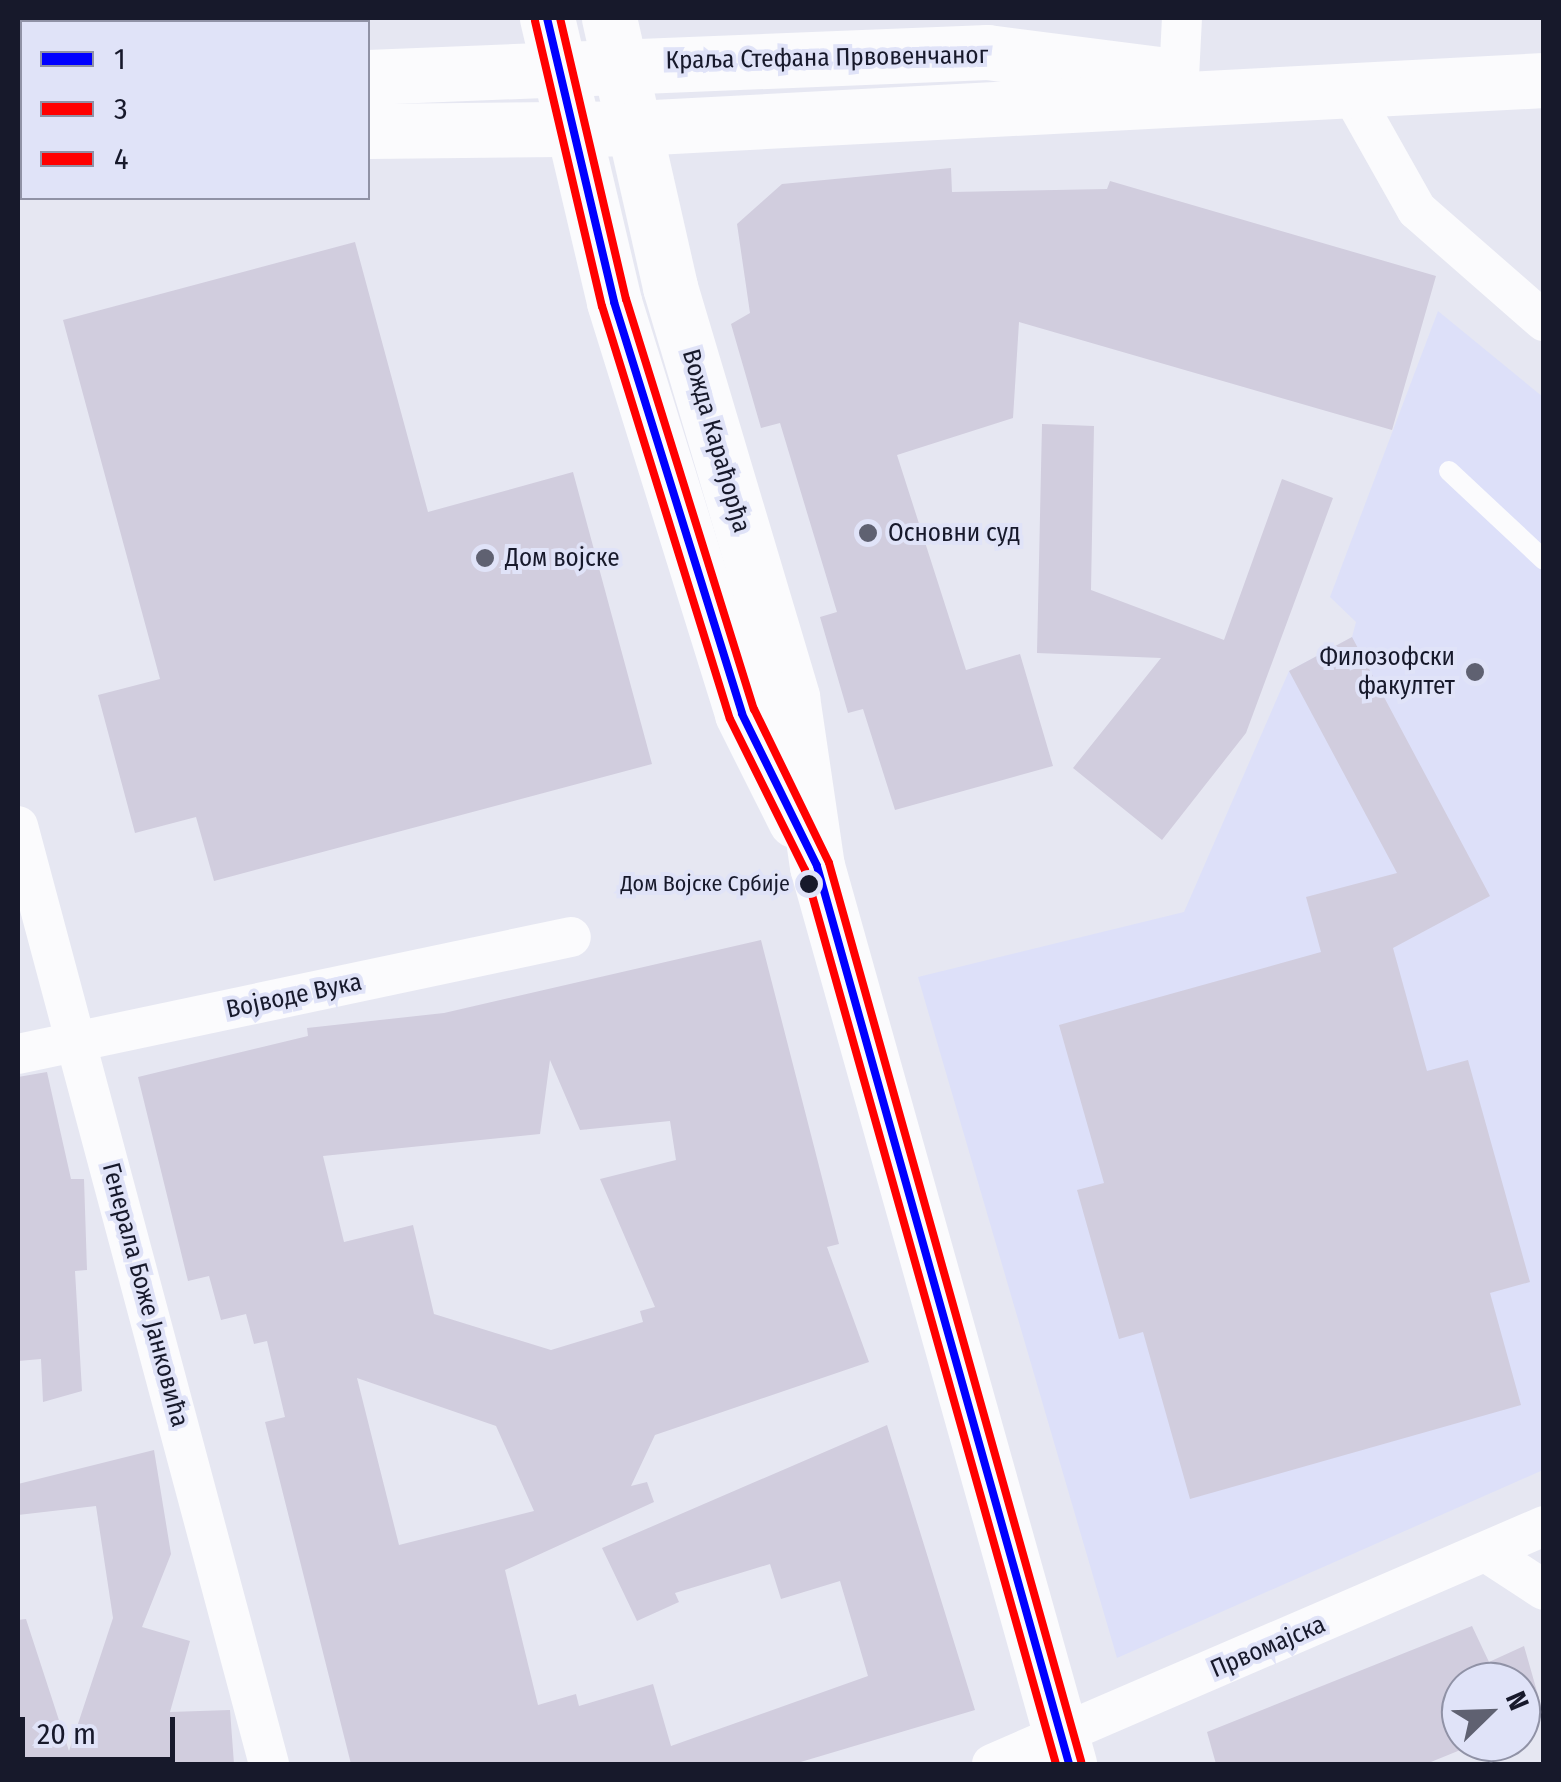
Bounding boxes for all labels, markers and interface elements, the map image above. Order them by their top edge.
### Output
legend [20,20,370,200]
street label: Краља Стефана Првовенчаног [665,40,989,76]
text: 1 [114,41,126,77]
text: 3 [114,91,128,127]
text: 4 [114,141,129,177]
street label: Вожда Карађорђа [675,346,757,536]
place label: Основни суд [888,518,1020,548]
marker: Основни суд [857,522,879,544]
place label: Дом војске [505,543,620,573]
marker: Дом војске [474,547,496,569]
place label: Филозофски факултет [1319,643,1455,702]
marker: Филозофски факултет [1464,661,1486,683]
place label: Дом Војске Србије [620,871,790,897]
marker: Дом Војске Србије [799,874,819,894]
street label: Војводе Вука [224,967,364,1025]
street label: Генерала Боже Јанковића [95,1160,195,1430]
street label: Првомајска [1206,1609,1330,1685]
north arrow [1441,1662,1541,1762]
text: N [1499,1687,1536,1715]
scale bar [25,1697,180,1759]
text: 20 m [37,1716,96,1752]

